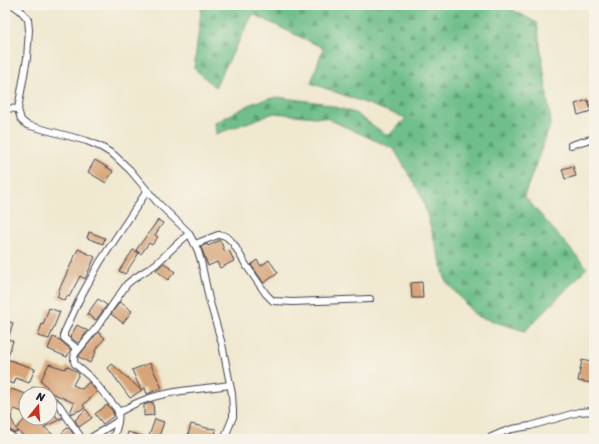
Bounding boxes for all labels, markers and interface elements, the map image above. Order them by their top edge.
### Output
north arrow [18,386,58,426]
text: N [33,386,48,407]

